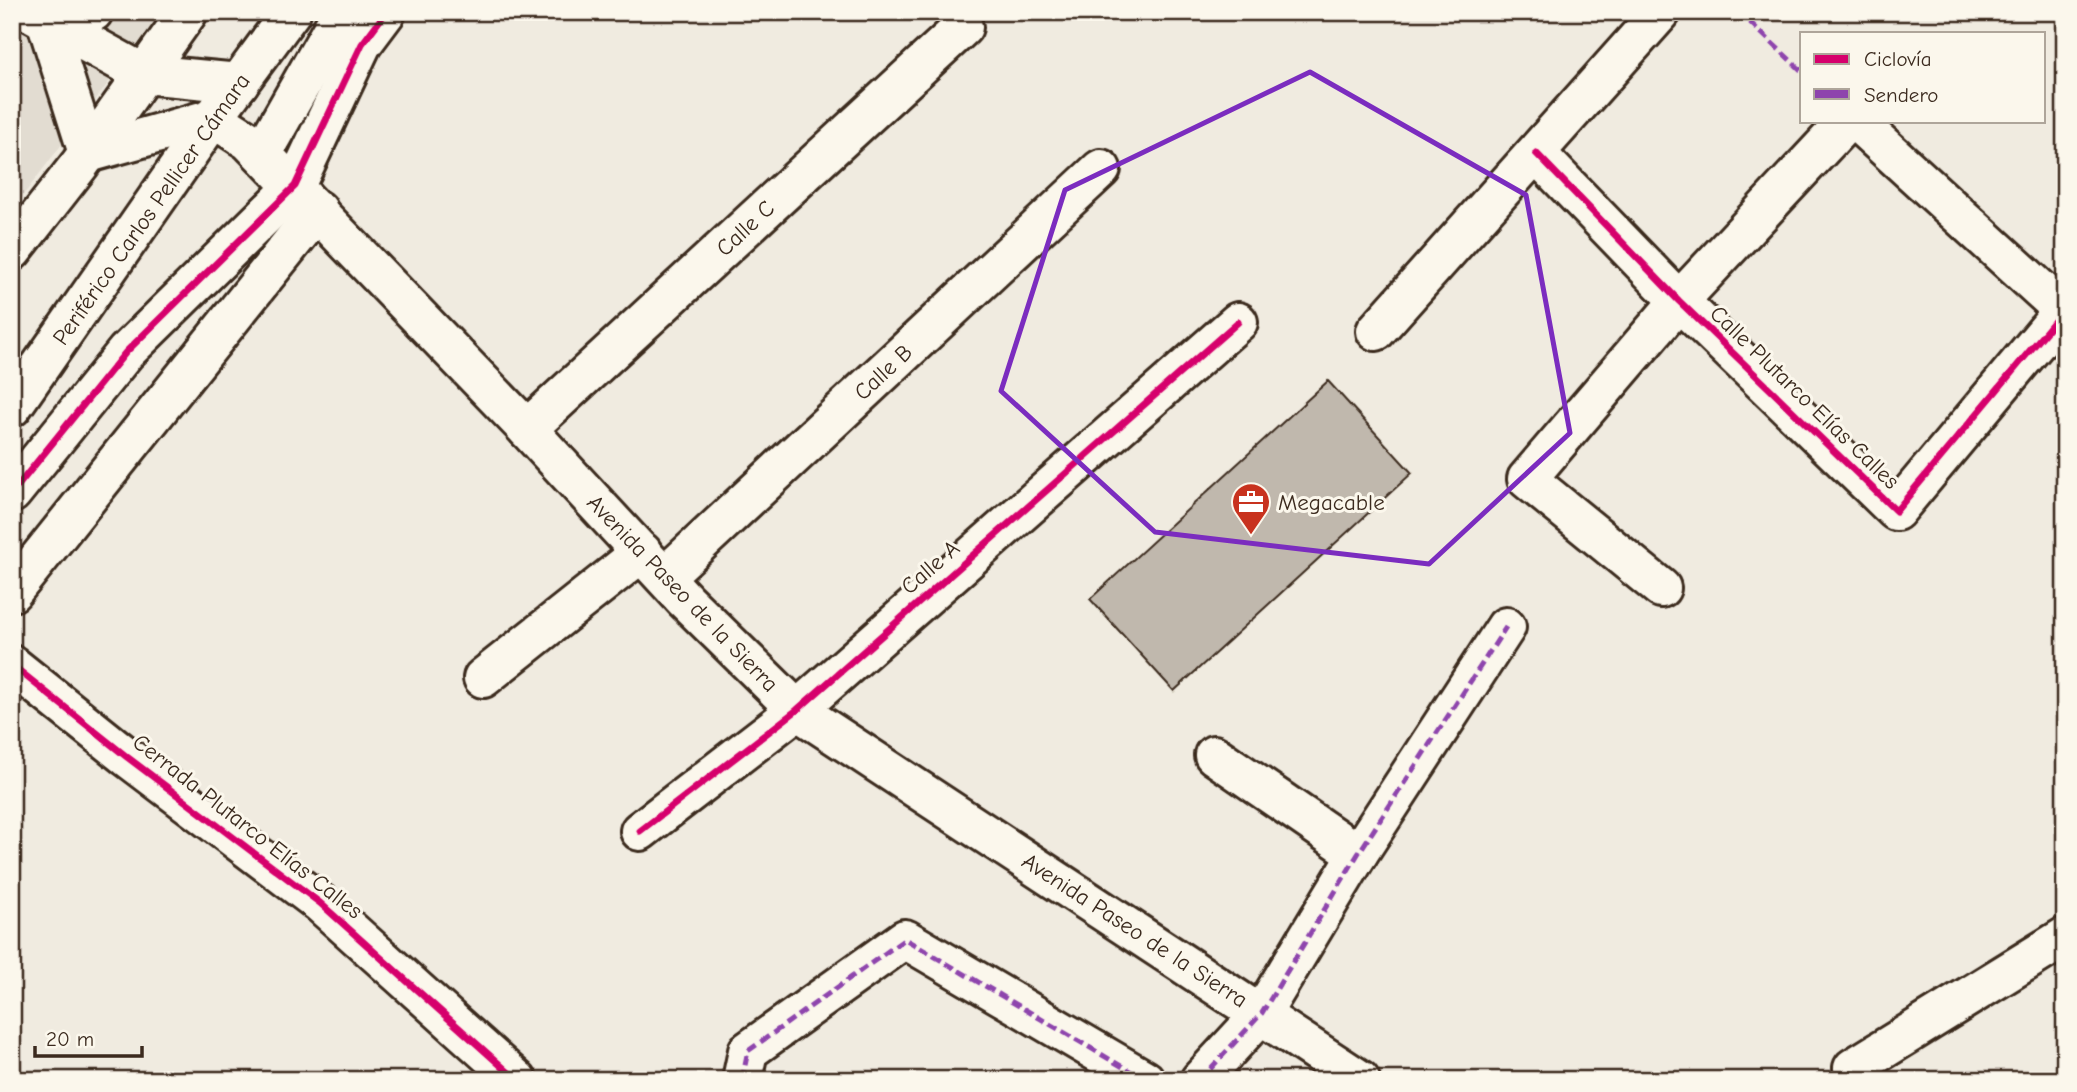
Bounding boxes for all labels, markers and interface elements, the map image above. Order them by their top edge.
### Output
legend [1800,32,2046,122]
text: Ciclovía [1864,47,1932,71]
street label: Periférico Carlos Pellicer Cámara [47,68,256,350]
text: Sendero [1864,83,1938,107]
street label: Calle C [711,195,780,262]
street label: Calle Plutarco Elías Calles [1704,300,1905,495]
street label: Calle B [849,339,918,406]
office icon: Megacable [1230,481,1272,536]
street label: Avenida Paseo de la Sierra [581,489,784,697]
place label: Megacable [1278,489,1385,516]
street label: Calle A [896,535,965,600]
street label: Cerrada Plutarco Elías Calles [127,728,368,925]
street label: Avenida Paseo de la Sierra [1017,847,1253,1013]
scale bar [35,1015,142,1059]
text: 20 m [46,1027,94,1051]

